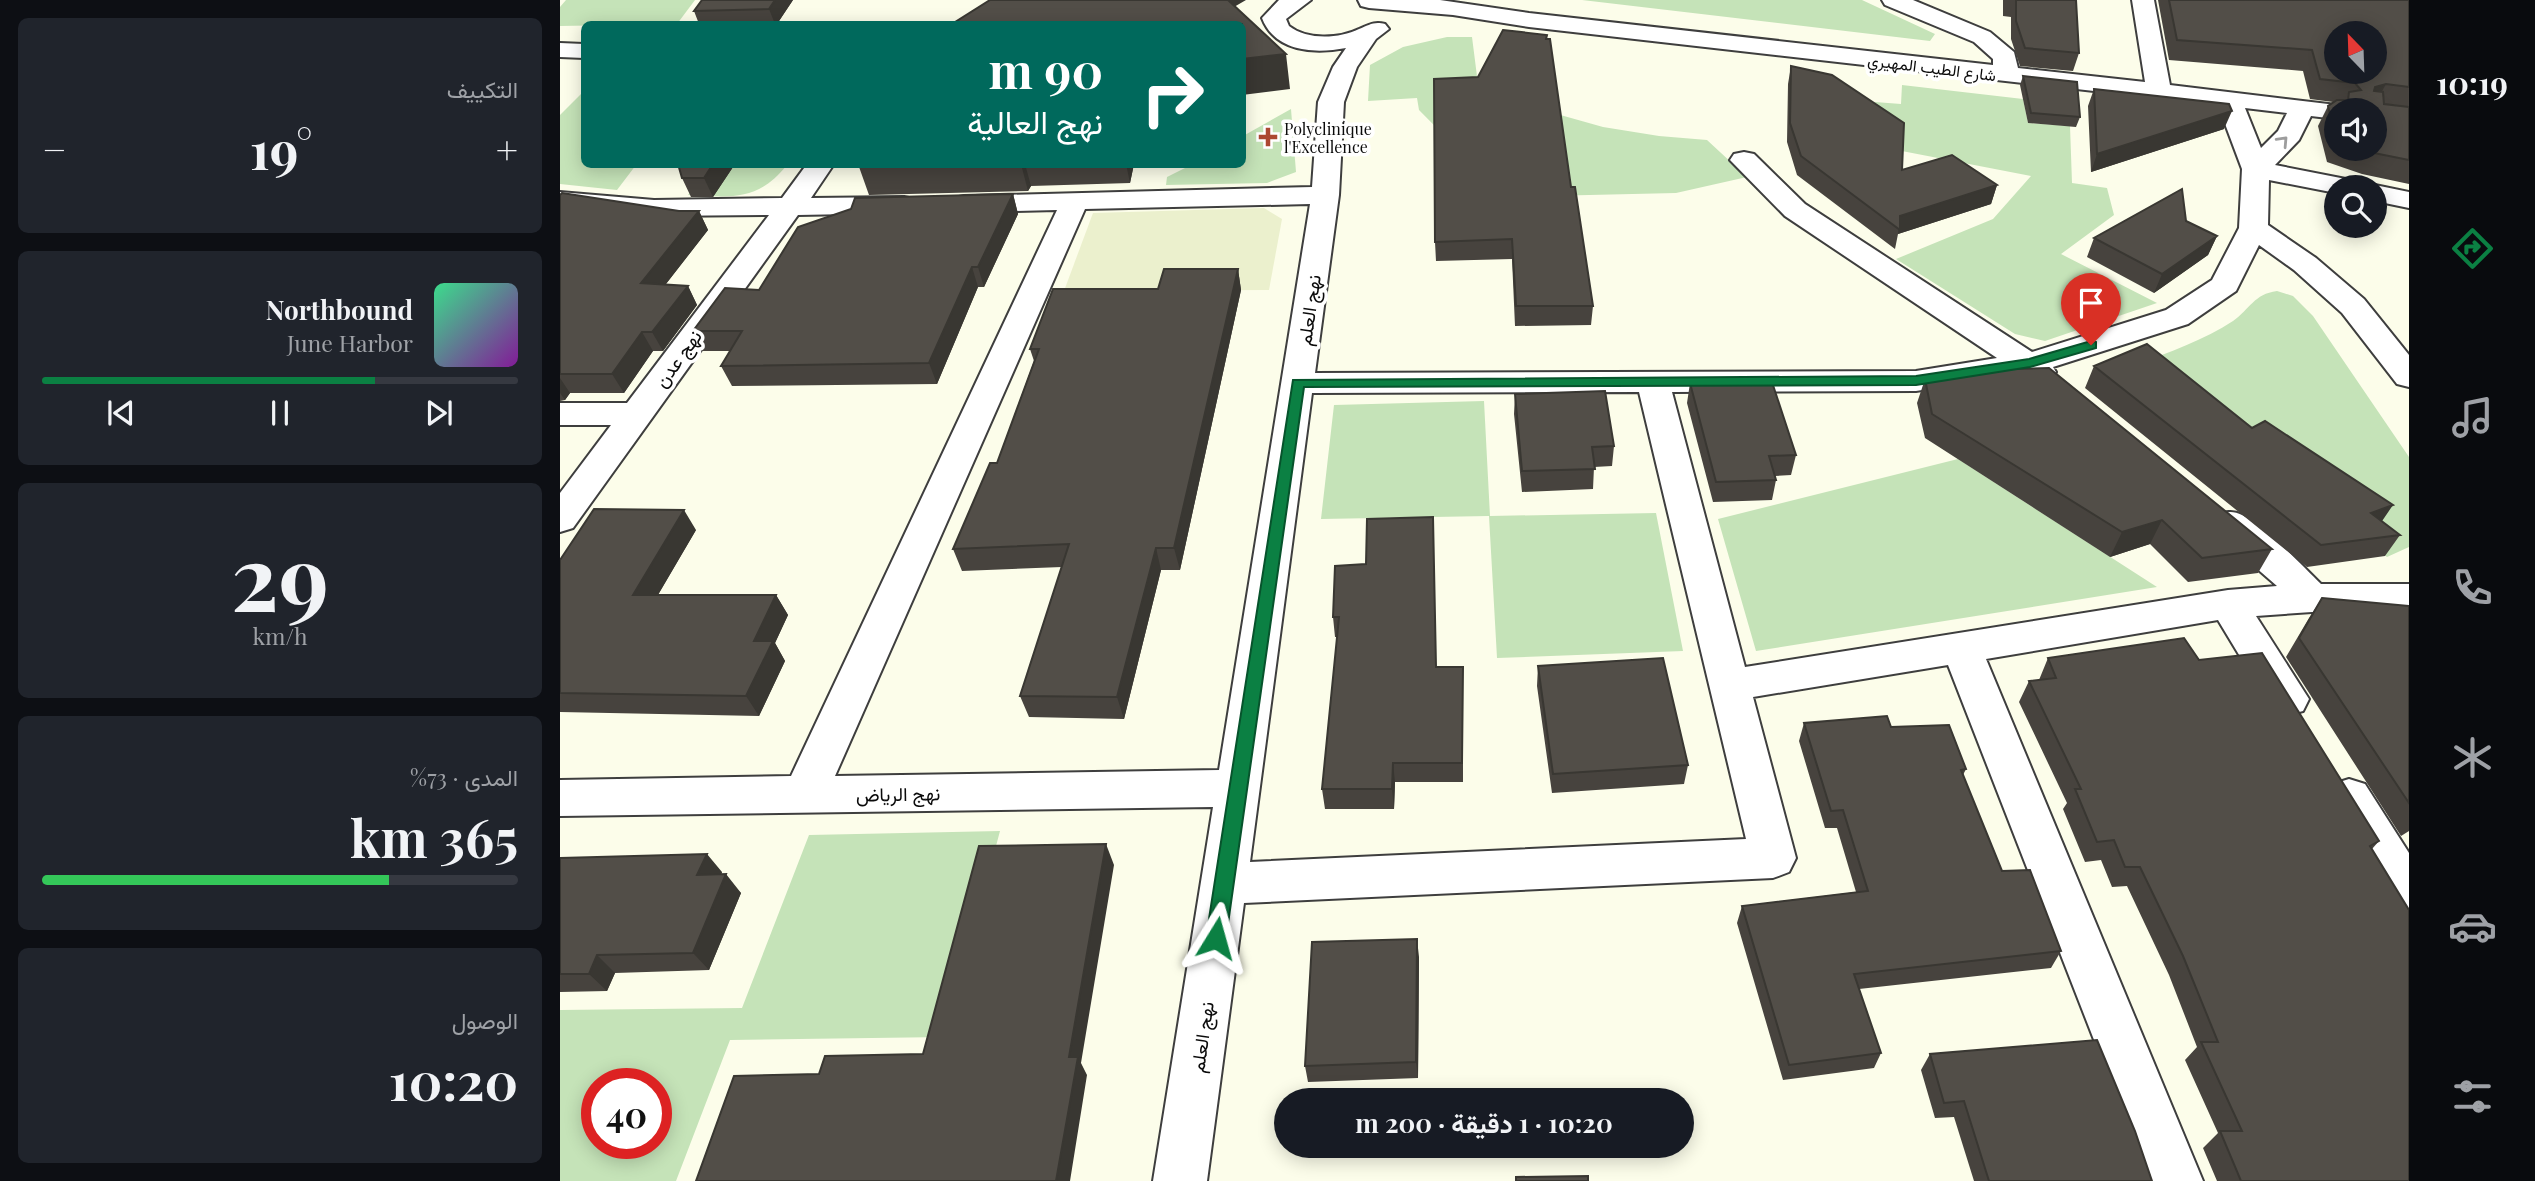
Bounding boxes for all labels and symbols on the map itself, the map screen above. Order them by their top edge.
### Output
north arrow [2324,21,2387,84]
street label: شارع الطيب المهيري [1866,49,1997,89]
place label: Polyclinique l'Excellence [1284,118,1372,157]
marker: Polyclinique l'Excellence [1258,127,1278,147]
one-way arrow [2275,136,2287,149]
street label: نهج العلم [1290,273,1328,348]
pin [2061,273,2121,345]
street label: نهج عدن [647,324,708,393]
street label: نهج الرياض [856,779,941,809]
position arrow [1179,901,1253,975]
street label: نهج العلم [1183,1000,1221,1075]
speed limit sign: 40 [581,1068,672,1159]

